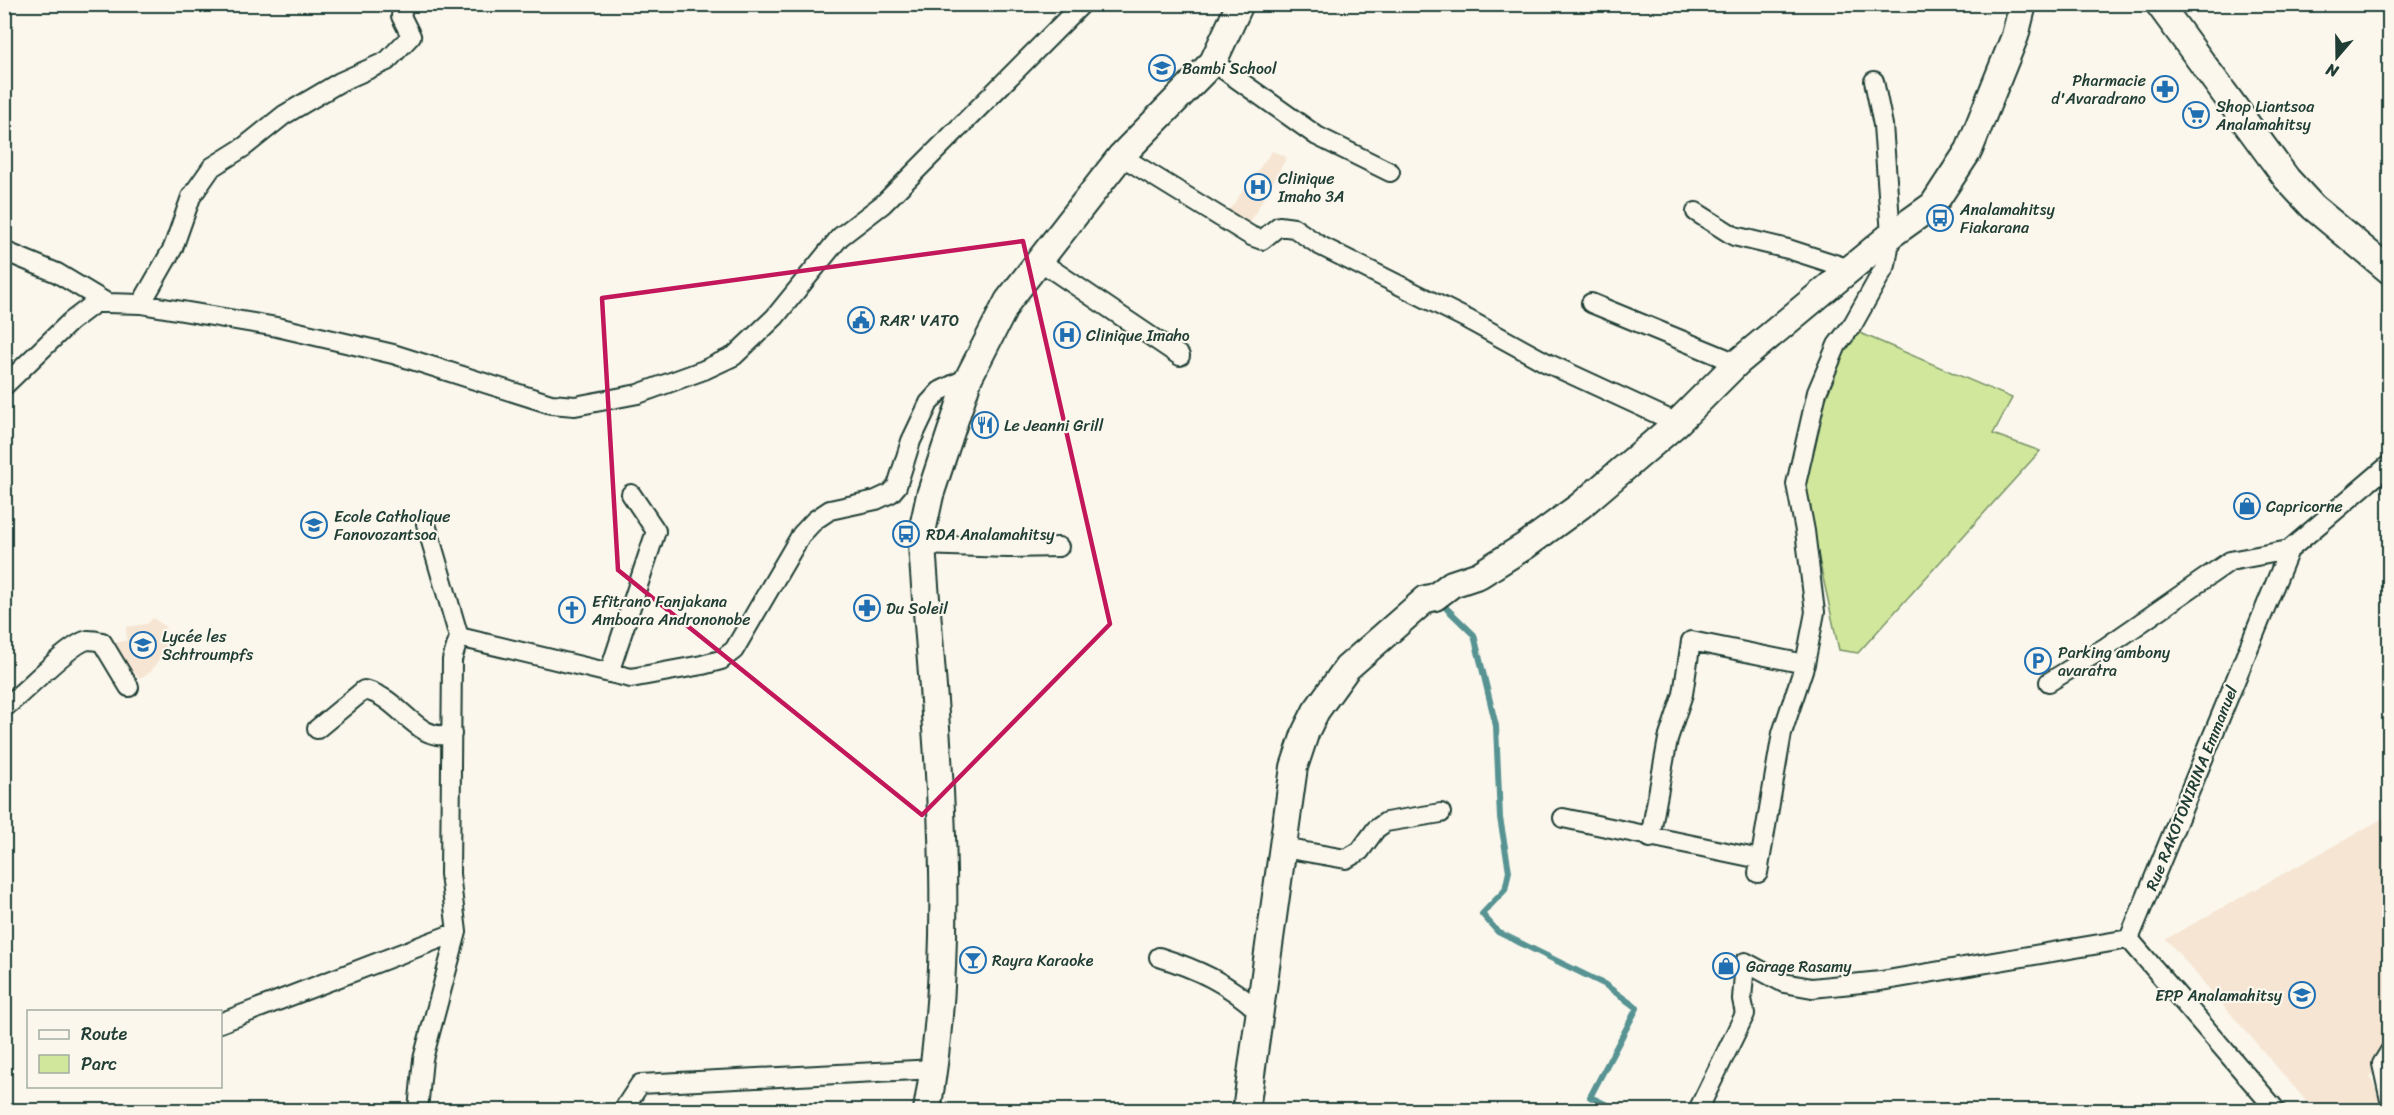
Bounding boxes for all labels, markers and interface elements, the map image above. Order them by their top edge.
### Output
north arrow [2307,27,2367,87]
school or university icon: Bambi School [1147,53,1177,83]
place label: Bambi School [1182,54,1277,83]
text: N [2321,55,2343,86]
place label: Pharmacie d'Avaradrano [2051,66,2146,113]
pharmacy icon: Pharmacie d'Avaradrano [2150,74,2180,104]
place label: Shop Liantsoa Analamahitsy [2215,92,2315,139]
supermarket icon: Shop Liantsoa Analamahitsy [2181,100,2211,130]
place label: Clinique Imaho 3A [1277,164,1345,211]
hospital icon: Clinique Imaho 3A [1243,172,1273,202]
place label: Analamahitsy Fiakarana [1959,195,2055,242]
bus stop icon: Analamahitsy Fiakarana [1925,203,1955,233]
public building icon: RAR' VATO [846,305,876,335]
place label: RAR' VATO [880,306,959,335]
hospital icon: Clinique Imaho [1052,320,1082,350]
place label: Clinique Imaho [1086,321,1190,350]
restaurant icon: Le Jeanni Grill [970,410,1000,440]
place label: Le Jeanni Grill [1004,411,1104,440]
shop icon: Capricorne [2232,491,2262,521]
place label: Capricorne [2266,492,2343,521]
place label: Ecole Catholique Fanovozantsoa [334,502,450,549]
school or university icon: Ecole Catholique Fanovozantsoa [299,510,329,540]
bus stop icon: RDA Analamahitsy [891,519,921,549]
place label: RDA Analamahitsy [926,520,1055,549]
place label: Efitrano Fanjakana Amboara Andrononobe [591,587,751,634]
pharmacy icon: Du Soleil [852,593,882,623]
place label: Du Soleil [886,594,948,623]
church icon: Efitrano Fanjakana Amboara Andrononobe [557,595,587,625]
place label: Lycée les Schtroumpfs [162,622,254,669]
school or university icon: Lycée les Schtroumpfs [128,630,158,660]
place label: Parking ambony avaratra [2058,638,2171,685]
parking icon: Parking ambony avaratra [2023,646,2053,676]
street label: Rue RAKOTONIRINA Emmanuel [2137,681,2246,895]
bar icon: Rayra Karaoke [958,945,988,975]
place label: Rayra Karaoke [992,946,1094,975]
shop icon: Garage Rasamy [1711,951,1741,981]
place label: Garage Rasamy [1746,952,1852,981]
school or university icon: EPP Analamahitsy [2287,980,2317,1010]
place label: EPP Analamahitsy [2155,981,2283,1010]
legend [27,1010,222,1088]
text: Route [81,1018,128,1050]
text: Parc [81,1048,117,1080]

